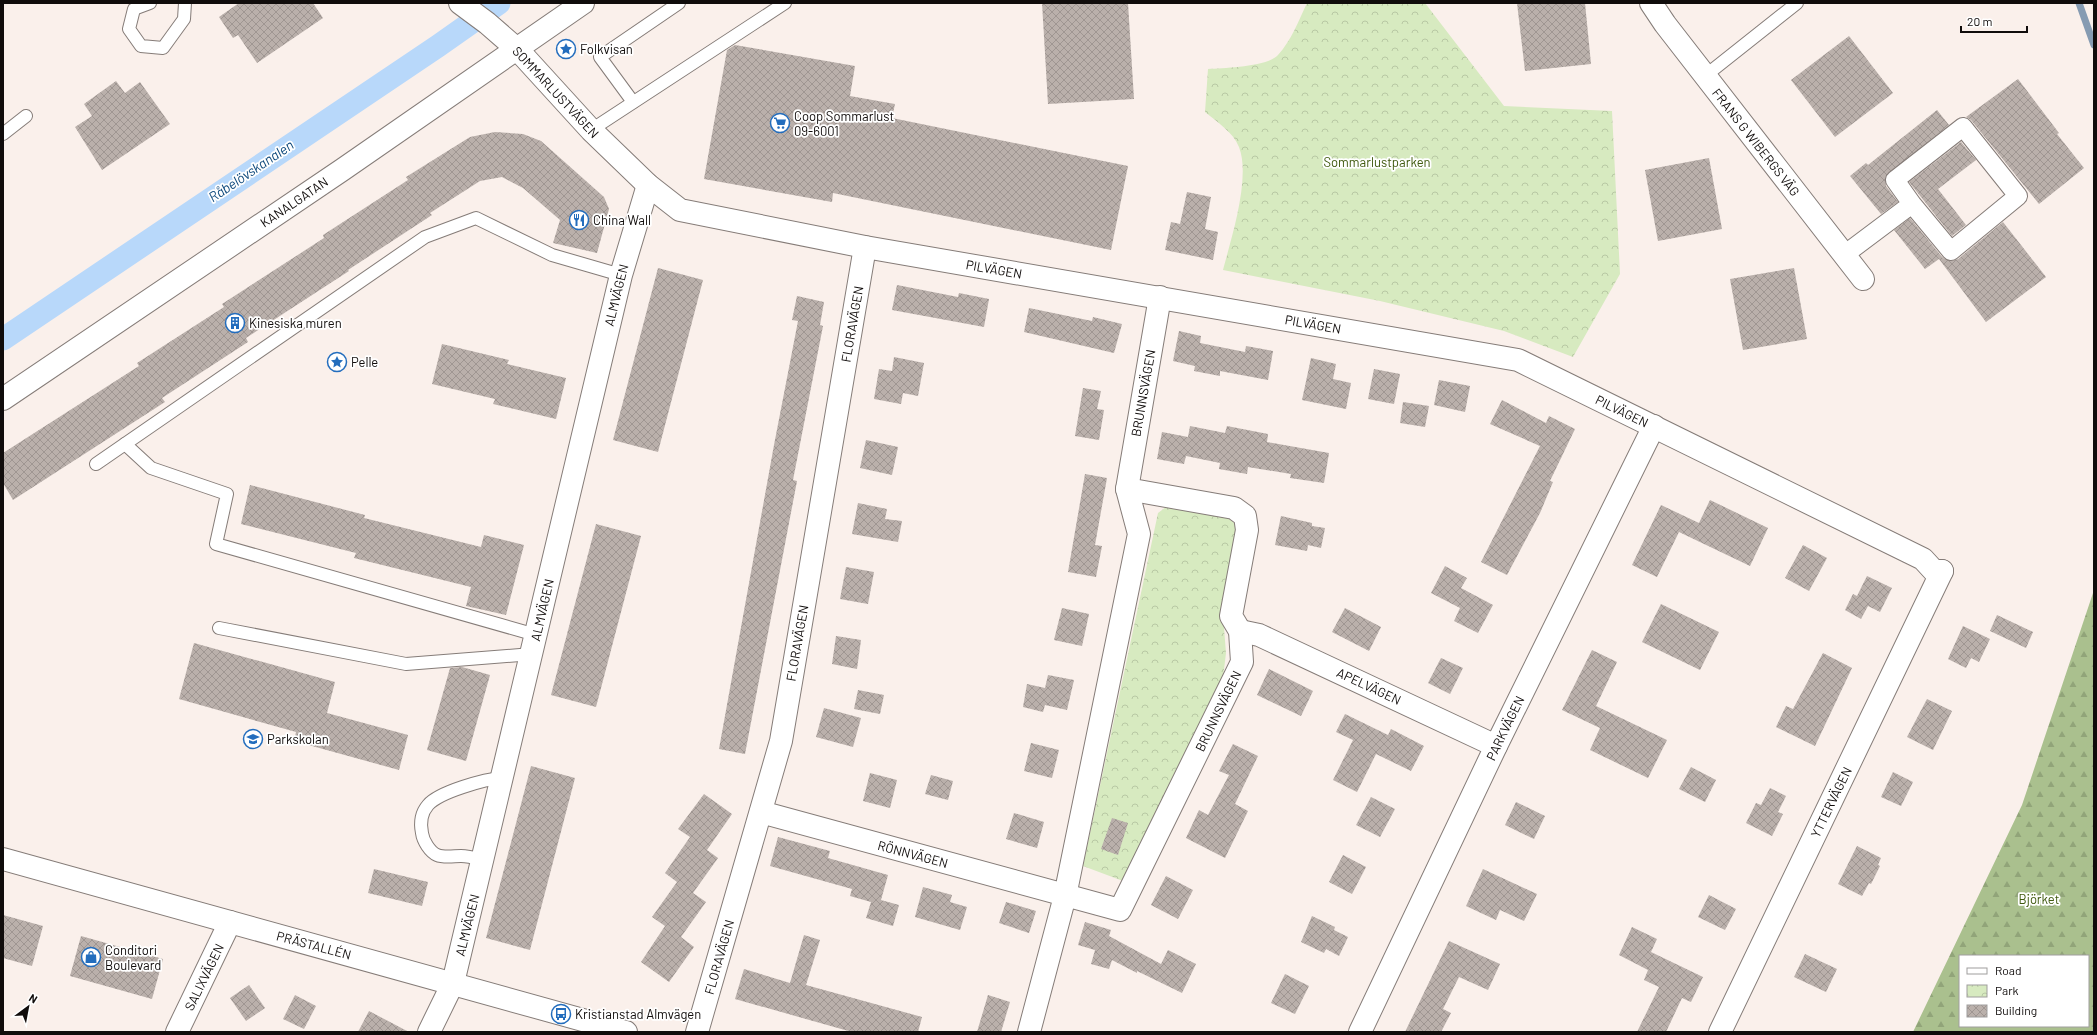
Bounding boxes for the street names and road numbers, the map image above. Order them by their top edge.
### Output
street label: SOMMARLUSTVÄGEN [509,43,603,141]
street label: FRANS G WIBERGS VÄG [1709,85,1803,199]
street label: KANALGATAN [257,173,331,231]
street label: PILVÄGEN [965,256,1023,282]
street label: ALMVÄGEN [601,262,631,328]
street label: FLORAVÄGEN [837,285,867,363]
street label: PILVÄGEN [1284,311,1342,337]
street label: BRUNNSVÄGEN [1127,348,1159,438]
street label: PILVÄGEN [1593,391,1651,431]
street label: ALMVÄGEN [527,577,557,643]
street label: FLORAVÄGEN [782,604,812,682]
street label: APELVÄGEN [1334,664,1404,708]
street label: BRUNNSVÄGEN [1191,668,1245,754]
street label: PARKVÄGEN [1482,693,1528,763]
street label: YTTERVÄGEN [1807,764,1855,840]
street label: RÖNNVÄGEN [876,837,950,871]
street label: ALMVÄGEN [452,892,482,958]
street label: FLORAVÄGEN [701,918,737,996]
street label: PRÄSTALLÉN [275,927,353,963]
street label: SALIXVÄGEN [181,941,227,1013]

